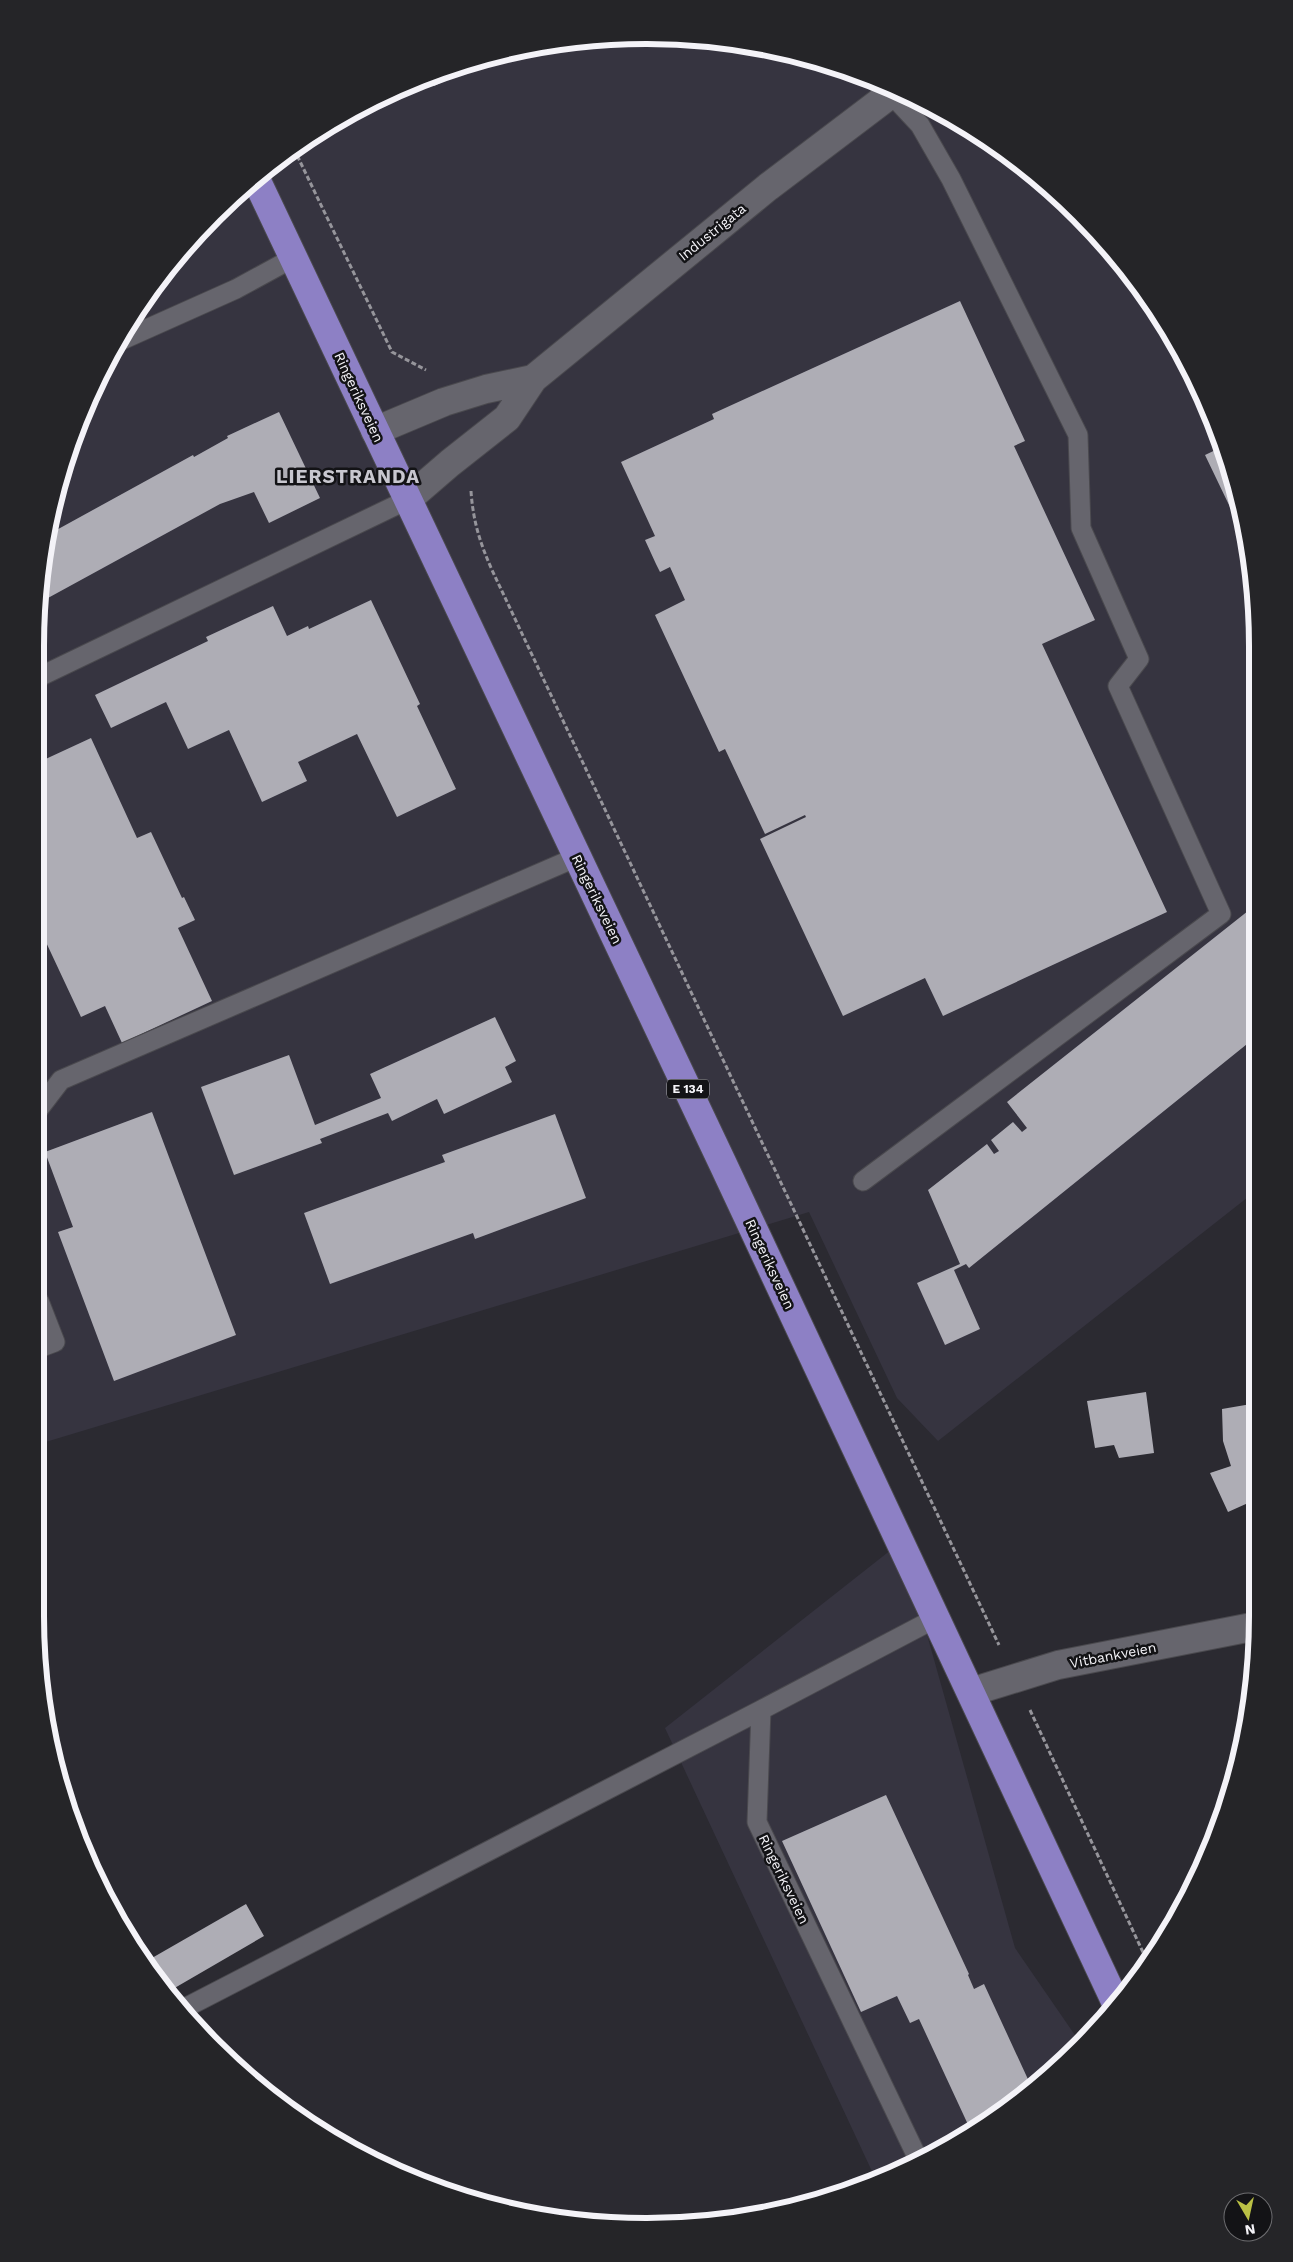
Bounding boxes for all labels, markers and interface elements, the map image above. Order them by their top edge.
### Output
street label: Industrigata [675,200,749,264]
street label: Ringeriksveien [331,349,387,445]
district label: LIERSTRANDA [276,465,420,488]
street label: Ringeriksveien [568,852,626,946]
road number: E 134 [667,1080,709,1098]
street label: Ringeriksveien [742,1216,798,1312]
street label: Vitbankveien [1068,1639,1158,1671]
street label: Ringeriksveien [755,1832,813,1926]
north arrow [1223,2192,1273,2242]
text: N [1244,2221,1256,2239]

